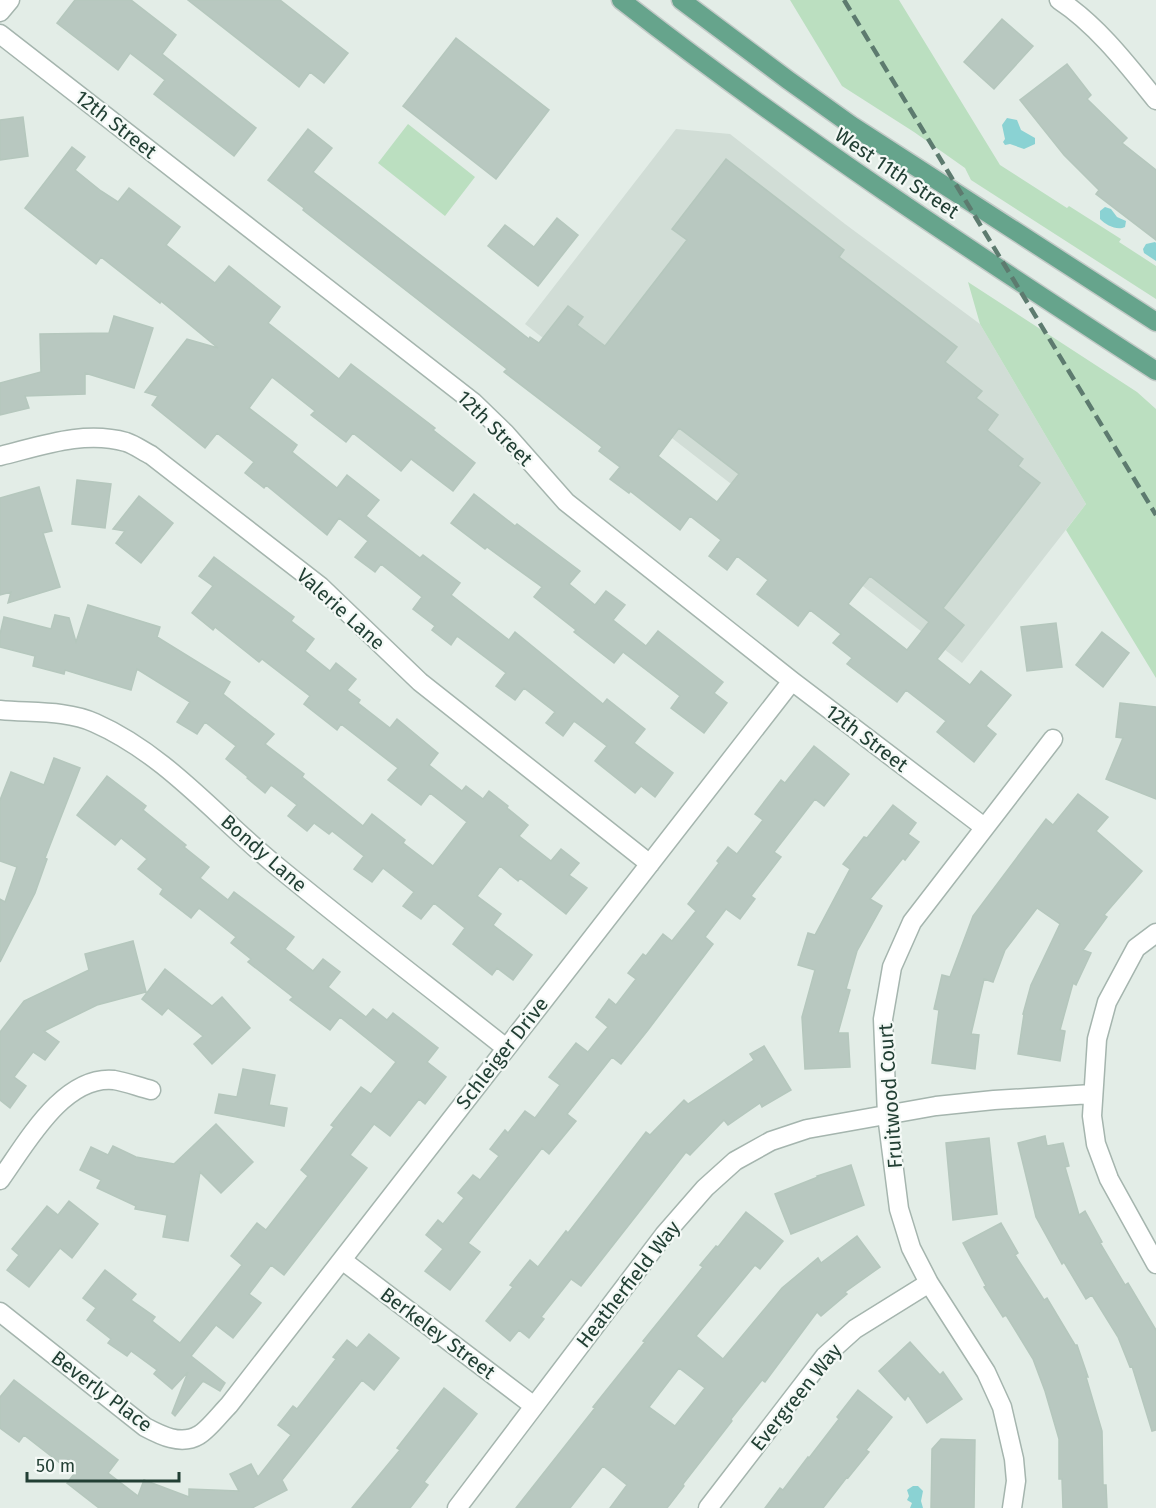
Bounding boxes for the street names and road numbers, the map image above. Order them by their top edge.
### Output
street label: 12th Street [70,85,162,164]
street label: West 11th Street [830,123,964,224]
street label: 12th Street [452,385,538,471]
street label: Valerie Lane [292,563,390,655]
street label: 12th Street [821,699,914,777]
street label: Bondy Lane [216,809,312,897]
street label: Schleiger Drive [451,992,553,1114]
street label: Fruitwood Court [873,1022,907,1169]
street label: Heatherfield Way [571,1216,685,1352]
street label: Berkeley Street [376,1282,501,1384]
street label: Evergreen Way [745,1338,847,1455]
street label: Beverly Place [47,1345,157,1437]

